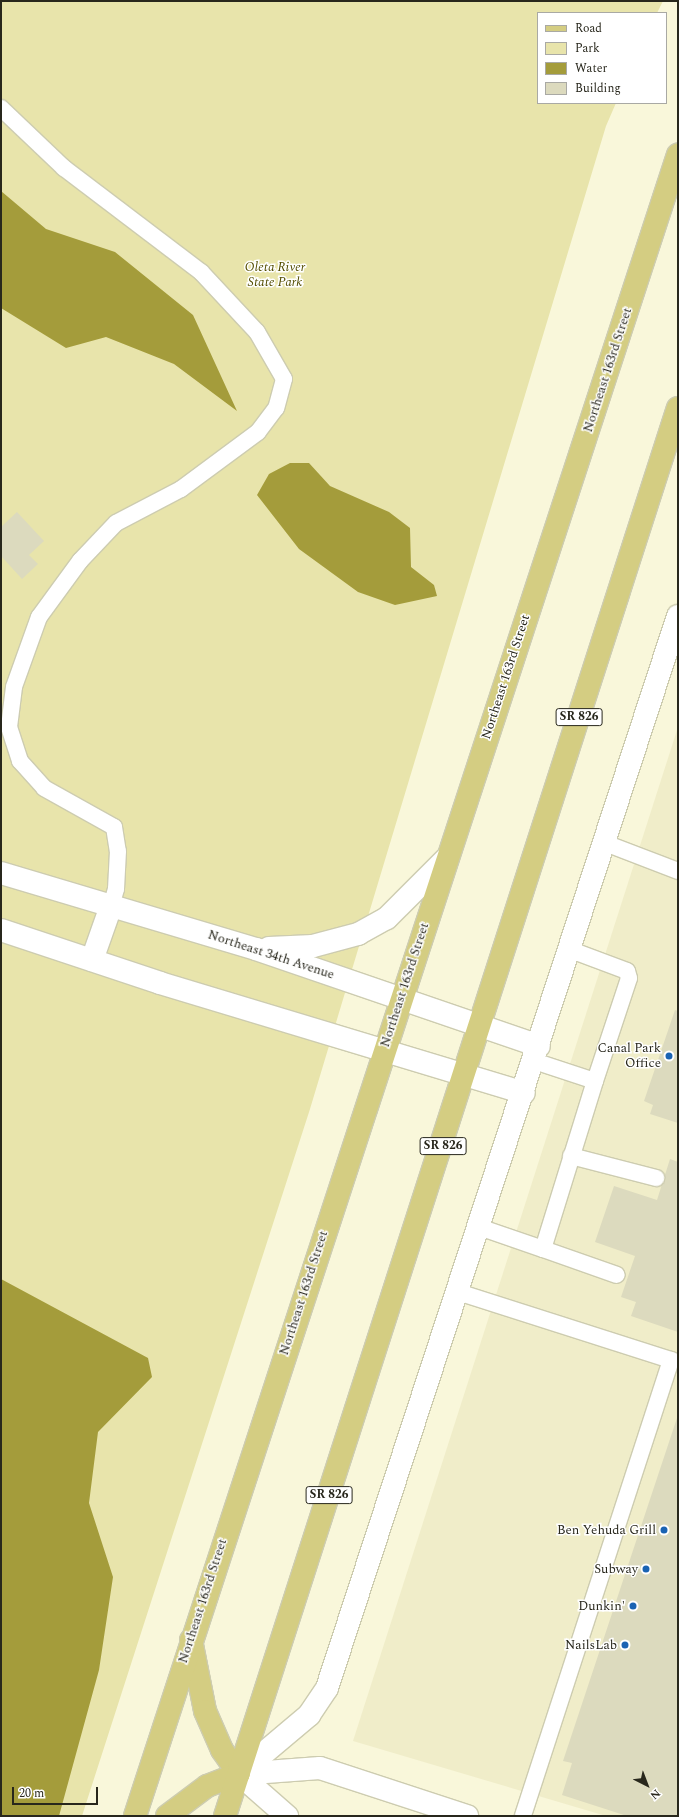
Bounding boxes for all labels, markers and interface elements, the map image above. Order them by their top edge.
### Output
legend [537,12,667,104]
text: Road [575,19,602,38]
text: Park [575,39,600,58]
text: Water [575,59,607,78]
text: Building [575,79,621,98]
park label: Oleta River State Park [245,260,305,291]
street label: Northeast 163rd Street [580,306,636,434]
street label: Northeast 163rd Street [478,613,534,741]
road number: SR 826 [555,707,603,727]
street label: Northeast 163rd Street [377,921,433,1049]
street label: Northeast 34th Avenue [206,927,336,983]
place label: Canal Park Office [598,1041,661,1072]
marker: Canal Park Office [664,1051,674,1061]
road number: SR 826 [419,1136,467,1156]
street label: Northeast 163rd Street [276,1229,332,1357]
road number: SR 826 [305,1485,353,1505]
place label: Ben Yehuda Grill [557,1522,656,1538]
marker: Ben Yehuda Grill [659,1525,669,1535]
street label: Northeast 163rd Street [175,1537,231,1665]
place label: Subway [594,1561,638,1577]
marker: Subway [641,1564,651,1574]
place label: Dunkin' [578,1598,625,1614]
marker: Dunkin' [628,1601,638,1611]
place label: NailsLab [565,1637,617,1653]
marker: NailsLab [620,1640,630,1650]
north arrow [627,1765,667,1805]
scale bar [14,1779,100,1805]
text: 20 m [19,1784,44,1803]
text: N [646,1785,664,1804]

